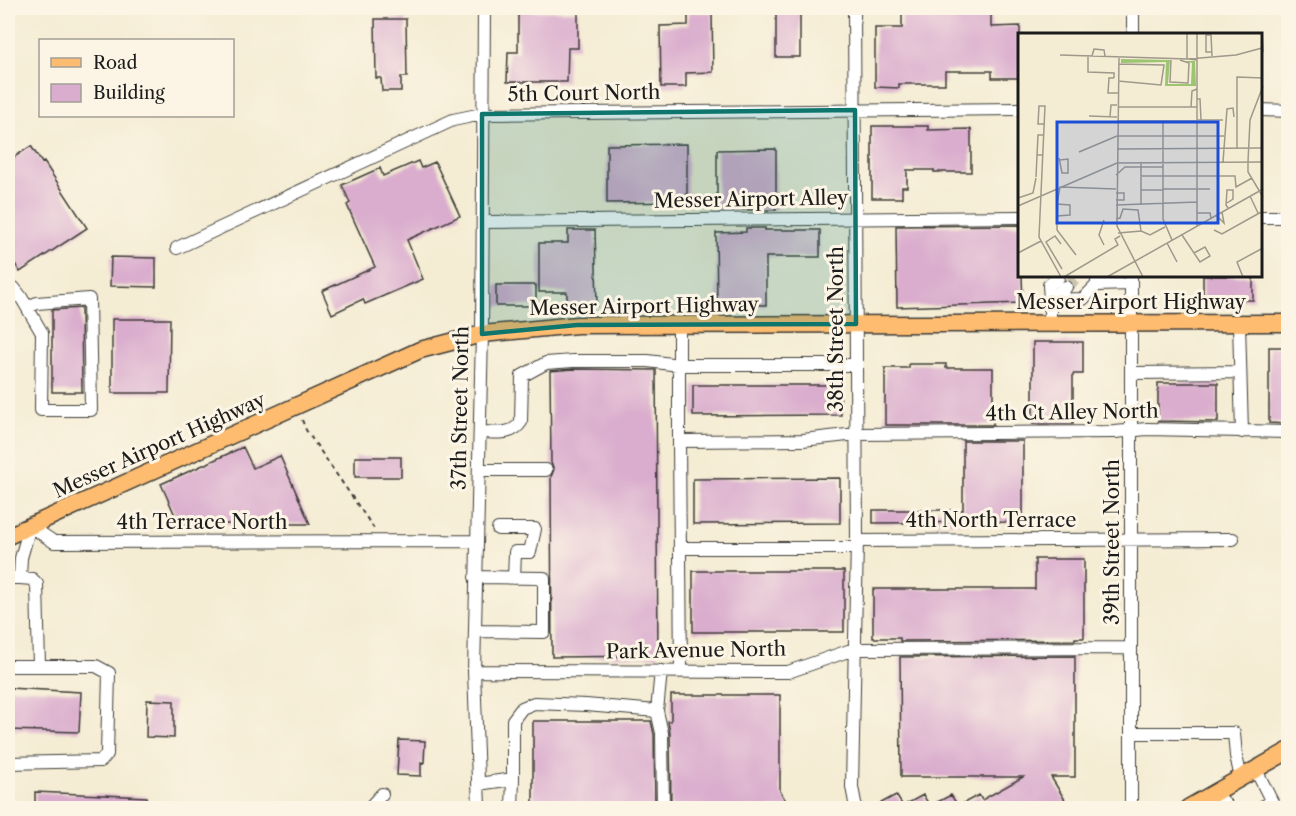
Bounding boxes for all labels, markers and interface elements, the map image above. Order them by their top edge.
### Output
inset map [1018,33,1263,278]
legend [39,39,234,117]
text: Road [93,52,138,74]
street label: 5th Court North [507,80,661,106]
text: Building [93,82,165,104]
street label: Messer Airport Alley [653,185,849,213]
street label: 38th Street North [824,245,848,412]
street label: Messer Airport Highway [1016,290,1247,314]
street label: Messer Airport Highway [529,292,760,320]
street label: 37th Street North [447,325,473,490]
street label: Messer Airport Highway [49,387,270,503]
street label: 4th Ct Alley North [985,398,1159,426]
street label: 39th Street North [1100,459,1124,625]
street label: 4th North Terrace [906,508,1076,532]
street label: 4th Terrace North [117,510,288,534]
street label: Park Avenue North [606,636,787,664]

